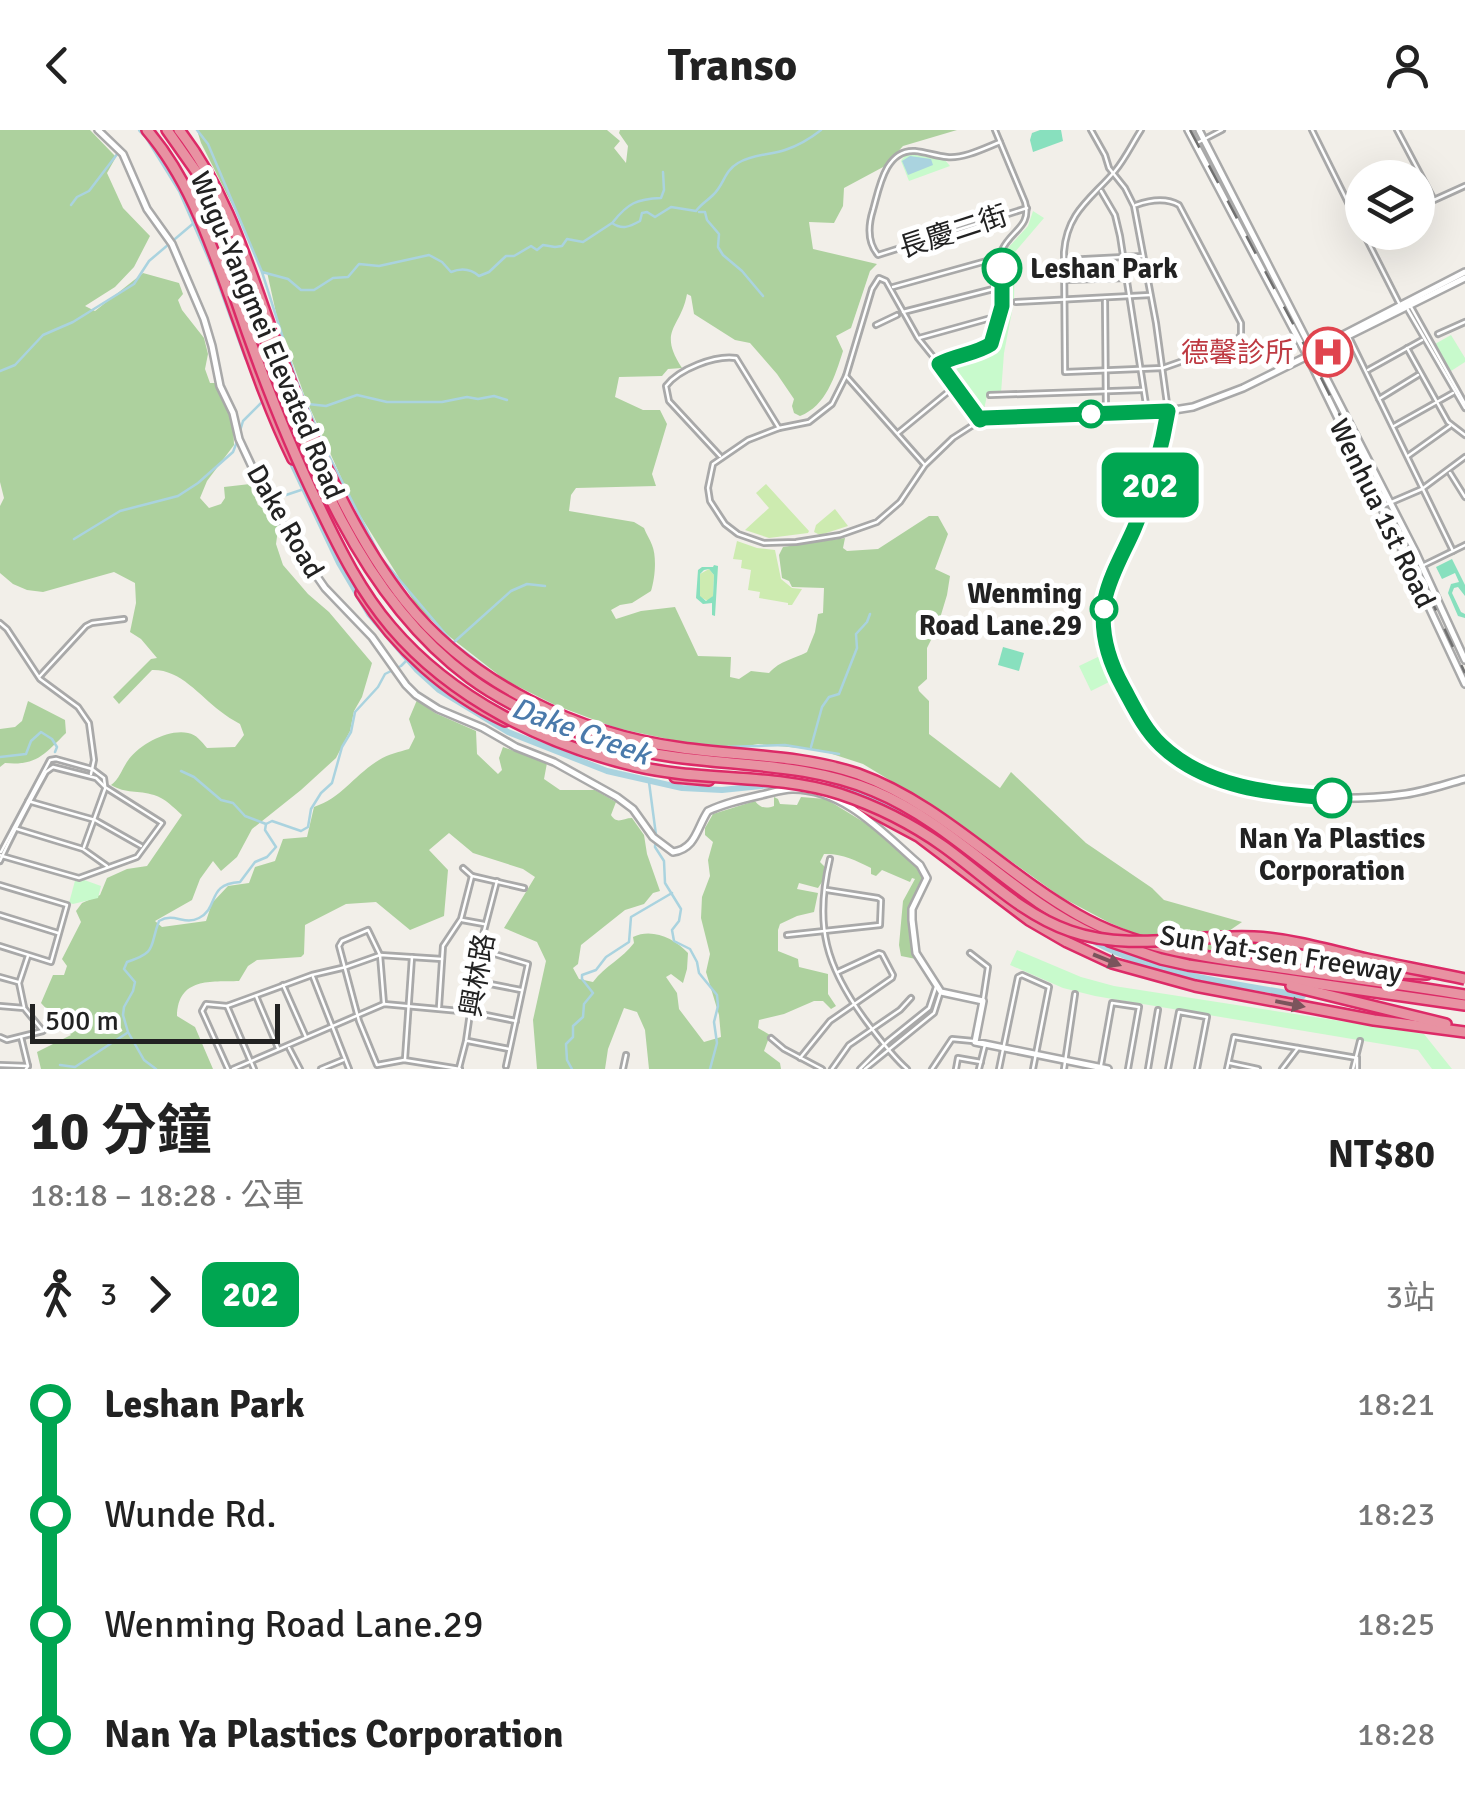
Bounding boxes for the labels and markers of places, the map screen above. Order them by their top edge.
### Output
marker: Leshan Park [983,249,1021,287]
place label: Leshan Park [1030,252,1178,286]
hospital icon: 德馨診所 [1302,326,1354,378]
place label: 德馨診所 [1181,336,1293,370]
unlabelled marker [1078,401,1104,427]
place label: Wenming Road Lane.29 [919,577,1082,643]
marker: Wenming Road Lane.29 [1091,596,1117,622]
marker: Nan Ya Plastics Corporation [1313,779,1351,817]
place label: Nan Ya Plastics Corporation [1239,822,1425,888]

